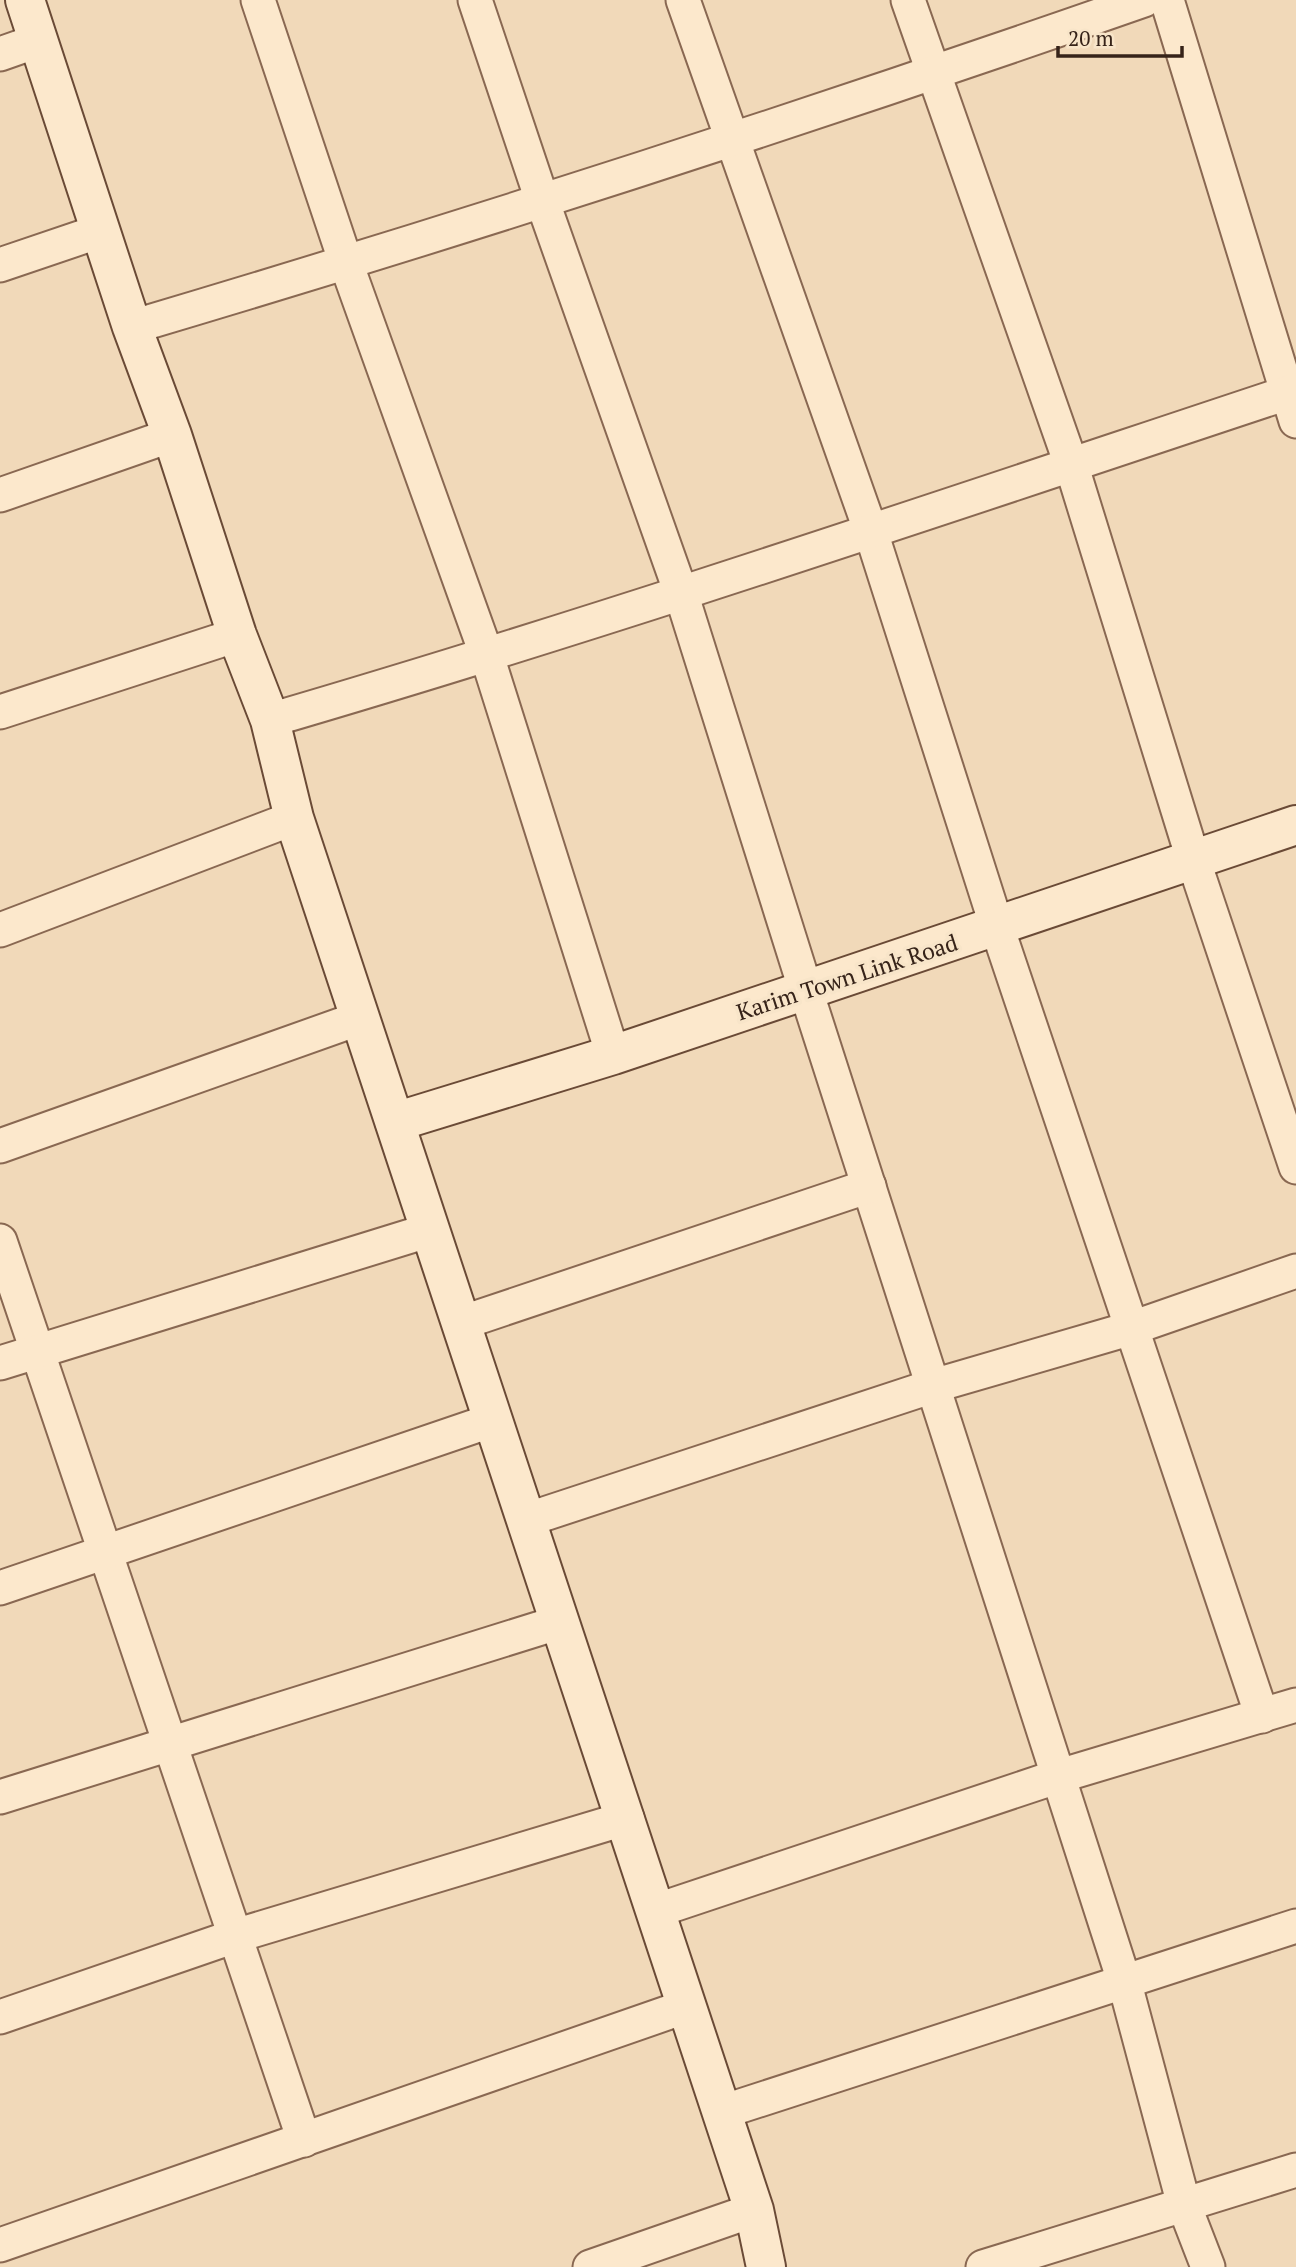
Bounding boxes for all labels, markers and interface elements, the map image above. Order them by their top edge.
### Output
scale bar [1058,14,1182,58]
text: 20 m [1068,24,1114,52]
street label: Karim Town Link Road [732,927,962,1027]

